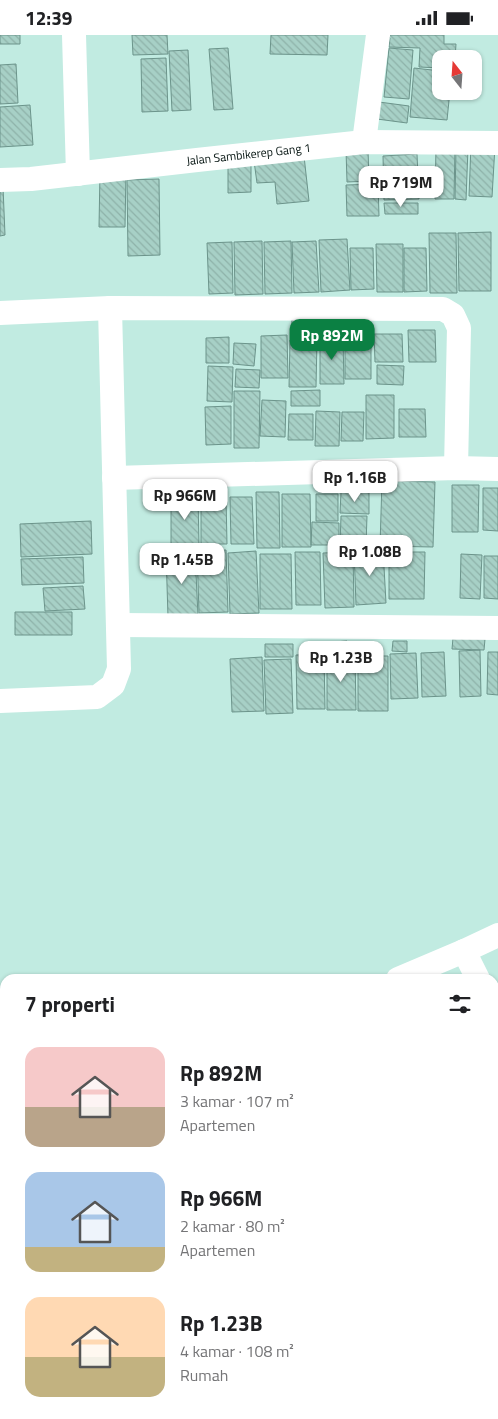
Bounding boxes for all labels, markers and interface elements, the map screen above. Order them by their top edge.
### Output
text: 12:39 [25,3,72,32]
north arrow [432,50,482,100]
map controls [432,50,482,100]
street label: Jalan Sambikerep Gang 1 [185,138,312,170]
pin: Rp 719M [355,165,447,208]
text: Rp 719M [370,170,432,194]
pin: Rp 892M [286,319,378,361]
text: Rp 892M [301,323,363,347]
pin: Rp 1.16B [303,461,407,503]
text: Rp 1.16B [324,465,386,489]
pin: Rp 966M [139,479,231,521]
text: Rp 966M [154,483,216,507]
pin: Rp 1.08B [318,535,422,577]
text: Rp 1.08B [339,539,401,563]
pin: Rp 1.45B [130,543,234,585]
text: Rp 1.45B [151,547,213,571]
pin: Rp 1.23B [289,641,393,683]
text: Rp 1.23B [310,645,372,669]
text: 7 properti [25,988,115,1020]
icon: filters [446,990,474,1018]
text: Rp 892M [180,1057,262,1089]
icon: home [65,1067,125,1127]
text: 3 kamar · 107 m² [180,1089,294,1113]
text: Apartemen [180,1113,255,1137]
text: Rp 966M [180,1182,262,1214]
icon: home [65,1192,125,1252]
text: 2 kamar · 80 m² [180,1214,285,1238]
text: Apartemen [180,1238,255,1262]
text: Rp 1.23B [180,1307,263,1339]
icon: home [65,1317,125,1377]
text: 4 kamar · 108 m² [180,1339,294,1363]
text: Rumah [180,1363,228,1387]

